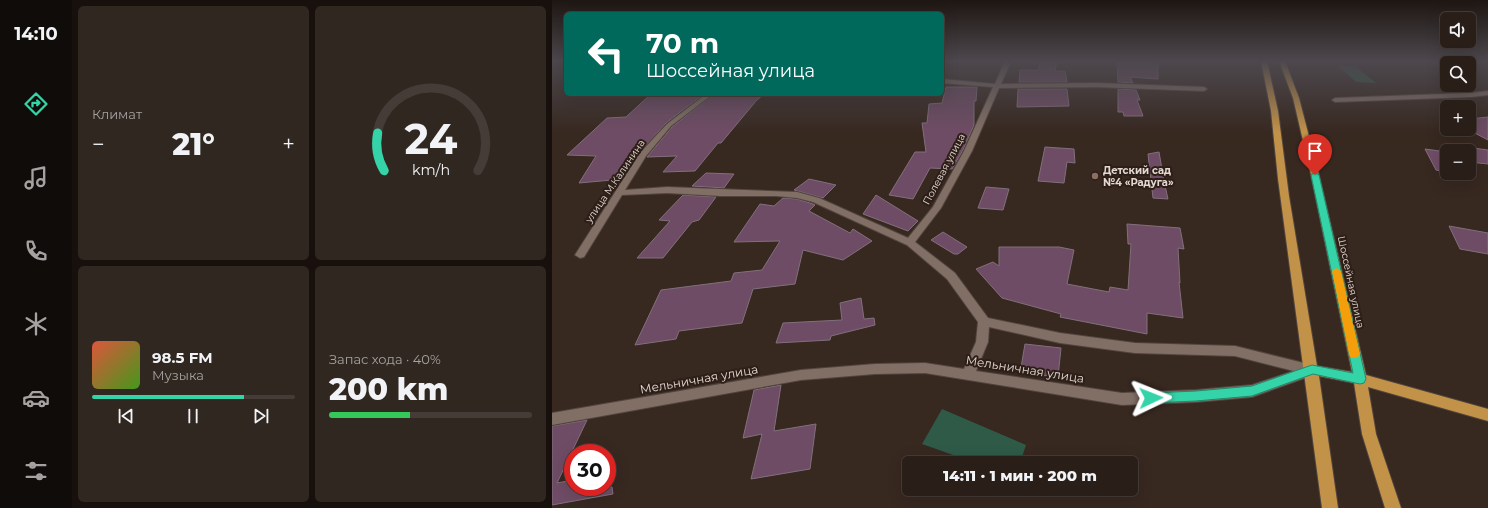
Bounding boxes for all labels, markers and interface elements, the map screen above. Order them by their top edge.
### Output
map controls [1440,12,1476,180]
button: sound [1440,12,1476,48]
text: 14:10 [14,23,58,45]
text: 70 m [646,26,719,60]
icon: left [580,28,632,80]
button: search [1440,56,1476,92]
text: Шоссейная улица [646,60,815,82]
icon: directions [22,90,50,118]
button: + [1440,100,1476,136]
text: Климат [92,106,142,122]
text: 24 [404,114,457,164]
text: 21° [172,126,215,163]
text: − [92,131,105,158]
text: + [282,131,295,158]
street label: Полевая улица [920,131,968,207]
pin [1298,134,1332,175]
street label: улица М.Калинина [582,137,648,226]
icon: arrive [1304,140,1326,162]
button: − [1440,144,1476,180]
text: km/h [411,161,450,179]
icon: music [22,164,50,192]
place label: Детский сад №4 «Радуга» [1103,164,1174,189]
marker: Детский сад №4 «Радуга» [1090,171,1100,181]
street label: Шоссейная улица [1335,235,1367,329]
icon: phone [22,237,50,265]
icon: climate [22,310,50,338]
text: 98.5 FM [152,348,213,367]
text: Запас хода · 40% [329,351,441,367]
street label: Мельничная улица [965,352,1085,386]
street label: Мельничная улица [639,361,759,397]
text: Музыка [152,367,204,383]
text: 200 km [329,371,448,408]
position arrow [1130,377,1172,419]
icon: car [22,384,50,412]
icon: previous [115,405,137,427]
icon: pause [182,405,204,427]
icon: next [250,405,272,427]
speed limit sign: 30 [564,444,616,496]
icon: filters [22,457,50,485]
text: 14:11 · 1 мин · 200 m [943,466,1097,485]

